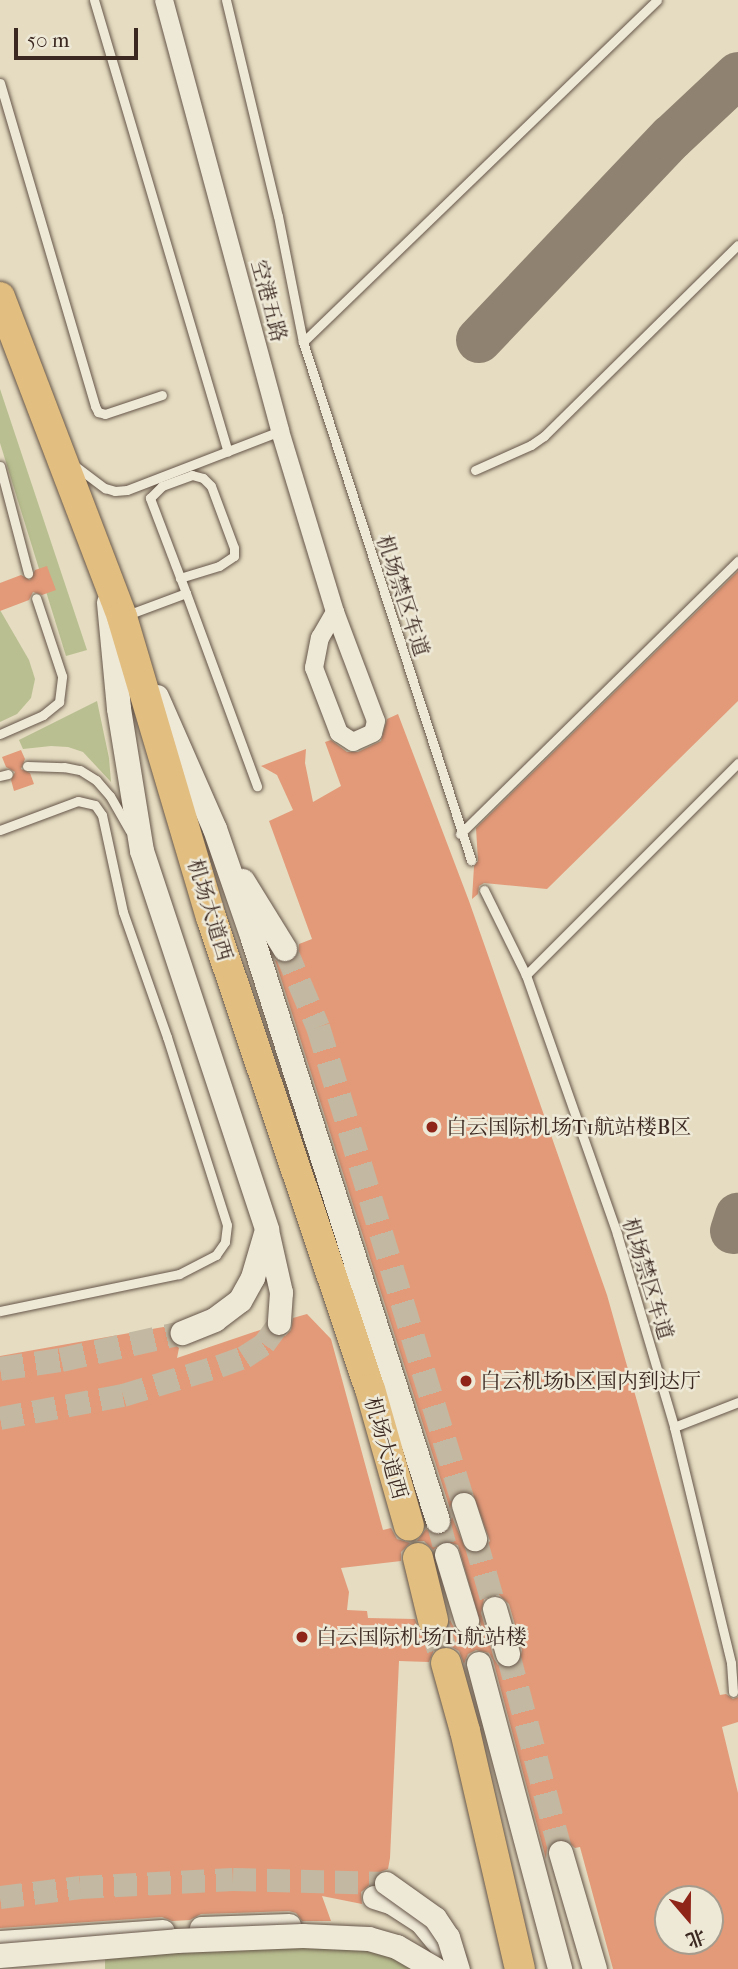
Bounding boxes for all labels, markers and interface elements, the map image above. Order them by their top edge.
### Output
scale bar [18,14,142,58]
text: 50 m [27,28,70,52]
street label: 空港五路 [246,257,292,345]
street label: 机场禁区车道 [372,532,434,660]
street label: 机场大道西 [183,856,237,964]
place label: 白云国际机场T1航站楼B区 [446,1114,691,1140]
marker: 白云国际机场T1航站楼B区 [424,1119,440,1135]
street label: 机场禁区车道 [618,1215,678,1343]
place label: 白云机场b区国内到达厅 [480,1368,701,1394]
marker: 白云机场b区国内到达厅 [458,1373,474,1389]
street label: 机场大道西 [359,1394,413,1502]
place label: 白云国际机场T1航站楼 [316,1624,527,1650]
marker: 白云国际机场T1航站楼 [294,1629,310,1645]
north arrow [654,1885,724,1955]
text: 北 [683,1924,708,1951]

